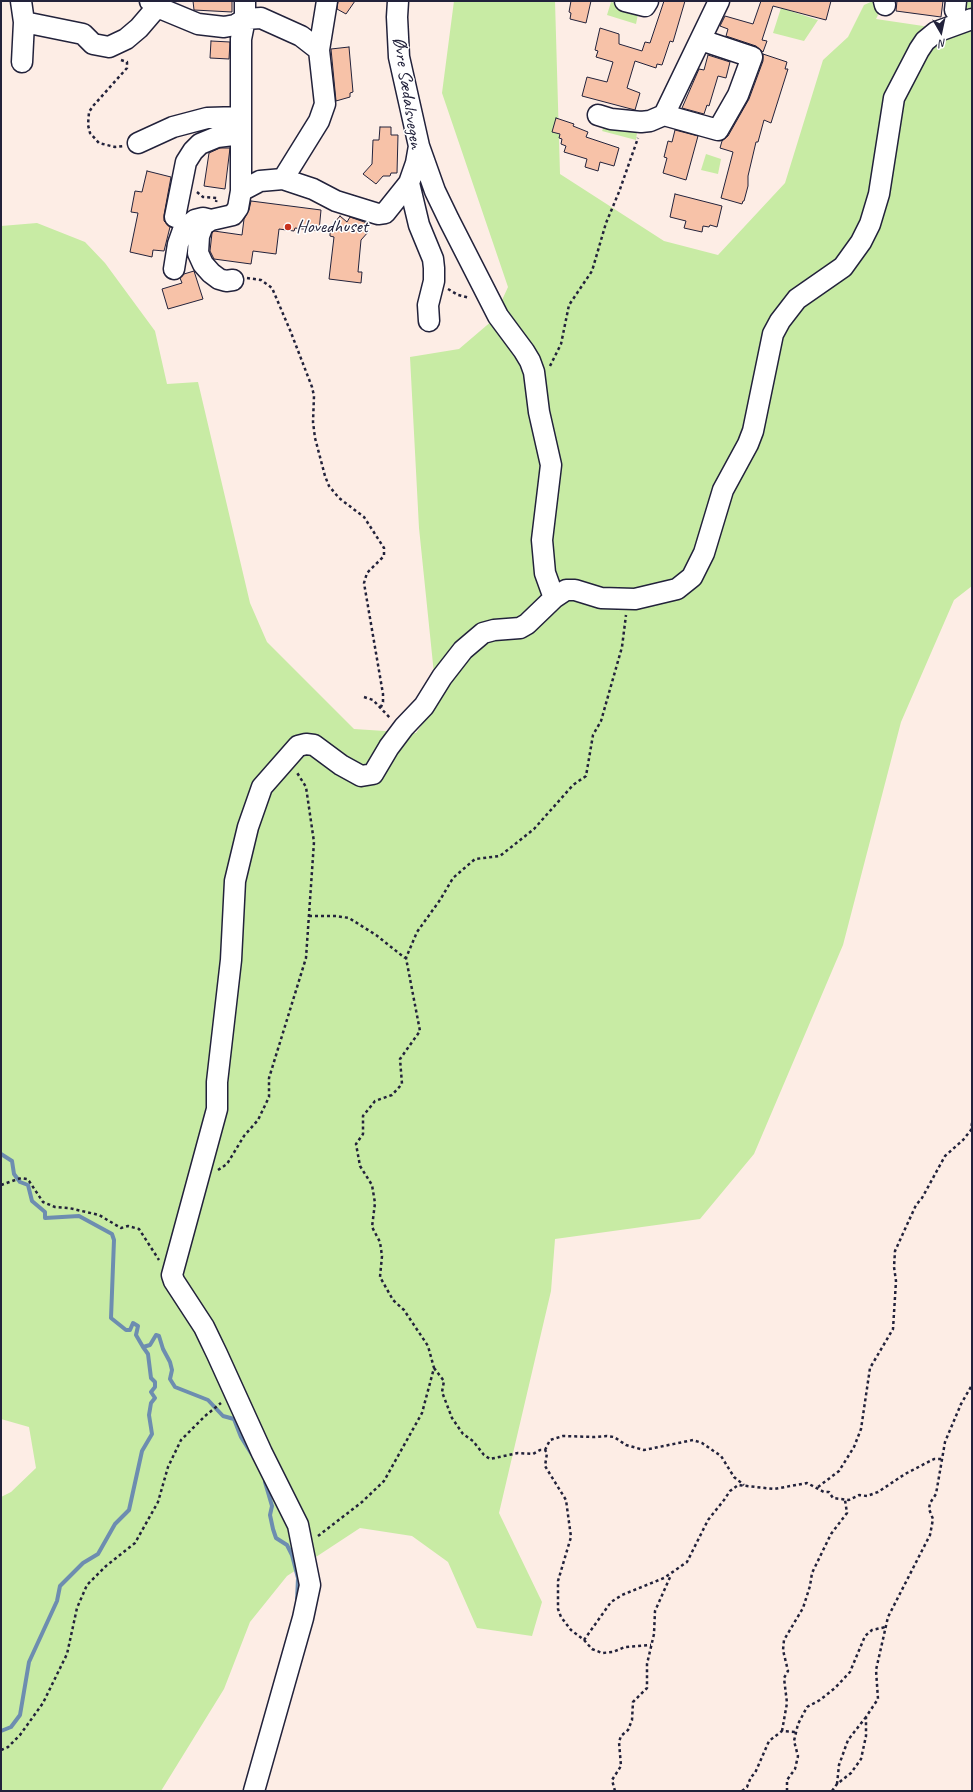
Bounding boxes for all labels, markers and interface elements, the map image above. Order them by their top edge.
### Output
north arrow [921,12,961,52]
street label: Øvre Sædalsvegen [387,35,427,151]
text: N [938,36,947,51]
place label: Hovedhuset [296,216,368,238]
marker: Hovedhuset [283,222,293,232]

